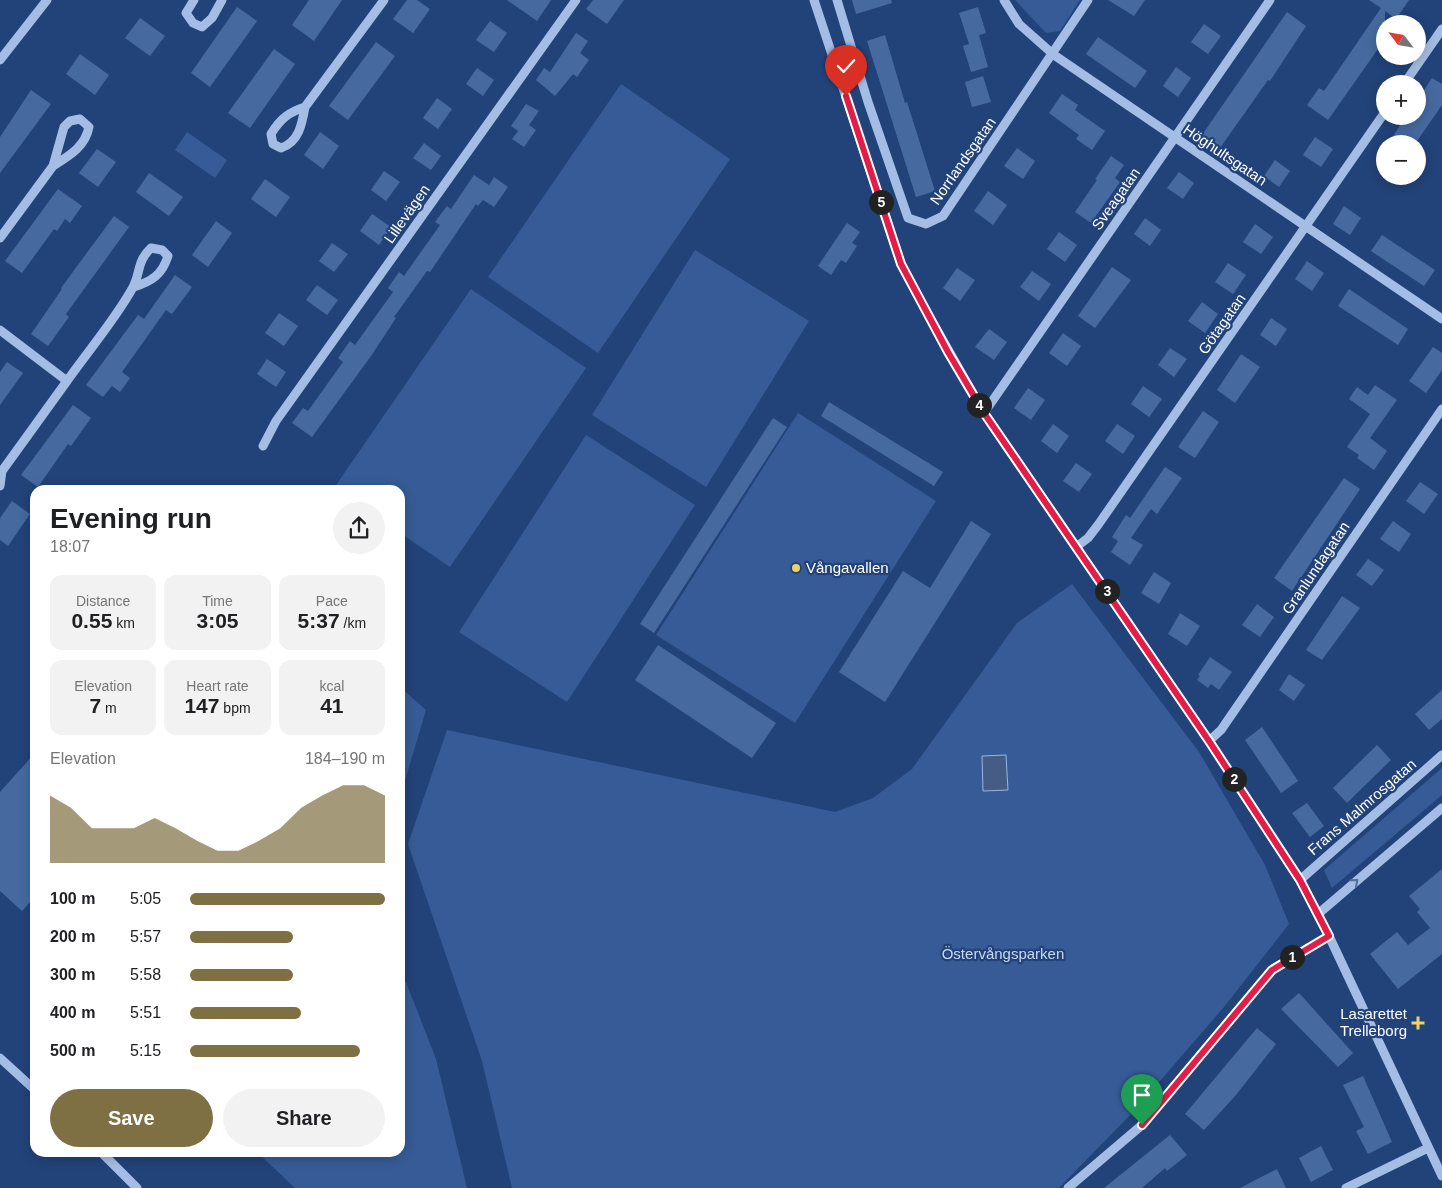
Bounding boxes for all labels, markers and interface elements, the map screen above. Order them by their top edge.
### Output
north arrow [1376,15,1426,65]
map controls [1376,15,1426,185]
pin [825,45,867,96]
icon: check [832,52,860,80]
button: + [1376,75,1426,125]
street label: Norrlandsgatan [926,114,999,208]
street label: Höghultsgatan [1180,120,1270,189]
button: − [1376,135,1426,185]
street label: Sveagatan [1088,164,1143,233]
street label: Lillevägen [380,181,433,246]
pin: 5 [868,190,894,214]
text: 5 [878,194,885,210]
street label: Götagatan [1195,290,1249,357]
pin: 4 [966,392,992,418]
text: 4 [976,397,983,413]
button: share [333,502,385,554]
text: Evening run [50,503,212,534]
street label: Granlundagatan [1278,518,1353,617]
text: 18:07 [50,538,90,555]
place label: Vångavallen [806,559,889,576]
marker: Vångavallen [790,562,802,574]
pin: 3 [1094,578,1120,604]
text: 3 [1104,583,1111,599]
text: Distance [76,593,130,609]
text: Time [202,593,233,609]
text: Pace [316,593,348,609]
text: 0.55 [71,609,112,632]
text: 3:05 [196,609,239,632]
text: 5:37 [298,609,340,632]
text: km [112,615,135,631]
text: /km [340,615,366,631]
text: Elevation [74,678,132,694]
text: Heart rate [186,678,249,694]
text: kcal [319,678,344,694]
text: 7 [90,694,101,717]
text: 147 [184,694,219,717]
text: 41 [320,694,344,717]
text: m [101,700,117,716]
text: bpm [219,700,251,716]
text: Elevation [50,750,116,767]
text: 184–190 m [305,750,385,767]
street label: Frans Malmrosgatan [1304,755,1419,858]
pin: 2 [1222,766,1246,792]
text: 2 [1231,771,1238,787]
one-way arrow [1349,879,1358,888]
text: 100 m [50,890,95,907]
text: 5:05 [130,890,161,907]
text: 200 m [50,928,95,945]
text: 5:57 [130,928,161,945]
pin: 1 [1280,944,1304,970]
park label: Östervångsparken [942,945,1064,962]
text: 1 [1289,949,1296,965]
text: 300 m [50,966,95,983]
text: 5:58 [130,966,161,983]
text: 400 m [50,1004,95,1021]
text: 5:51 [130,1004,161,1021]
place label: Lasarettet Trelleborg [1340,1005,1408,1039]
marker: Lasarettet Trelleborg [1411,1016,1425,1030]
text: 500 m [50,1042,95,1059]
text: 5:15 [130,1042,161,1059]
pin [1121,1074,1163,1125]
icon: arrive [1128,1081,1156,1109]
button: Save [50,1089,213,1147]
button: Share [223,1089,385,1147]

